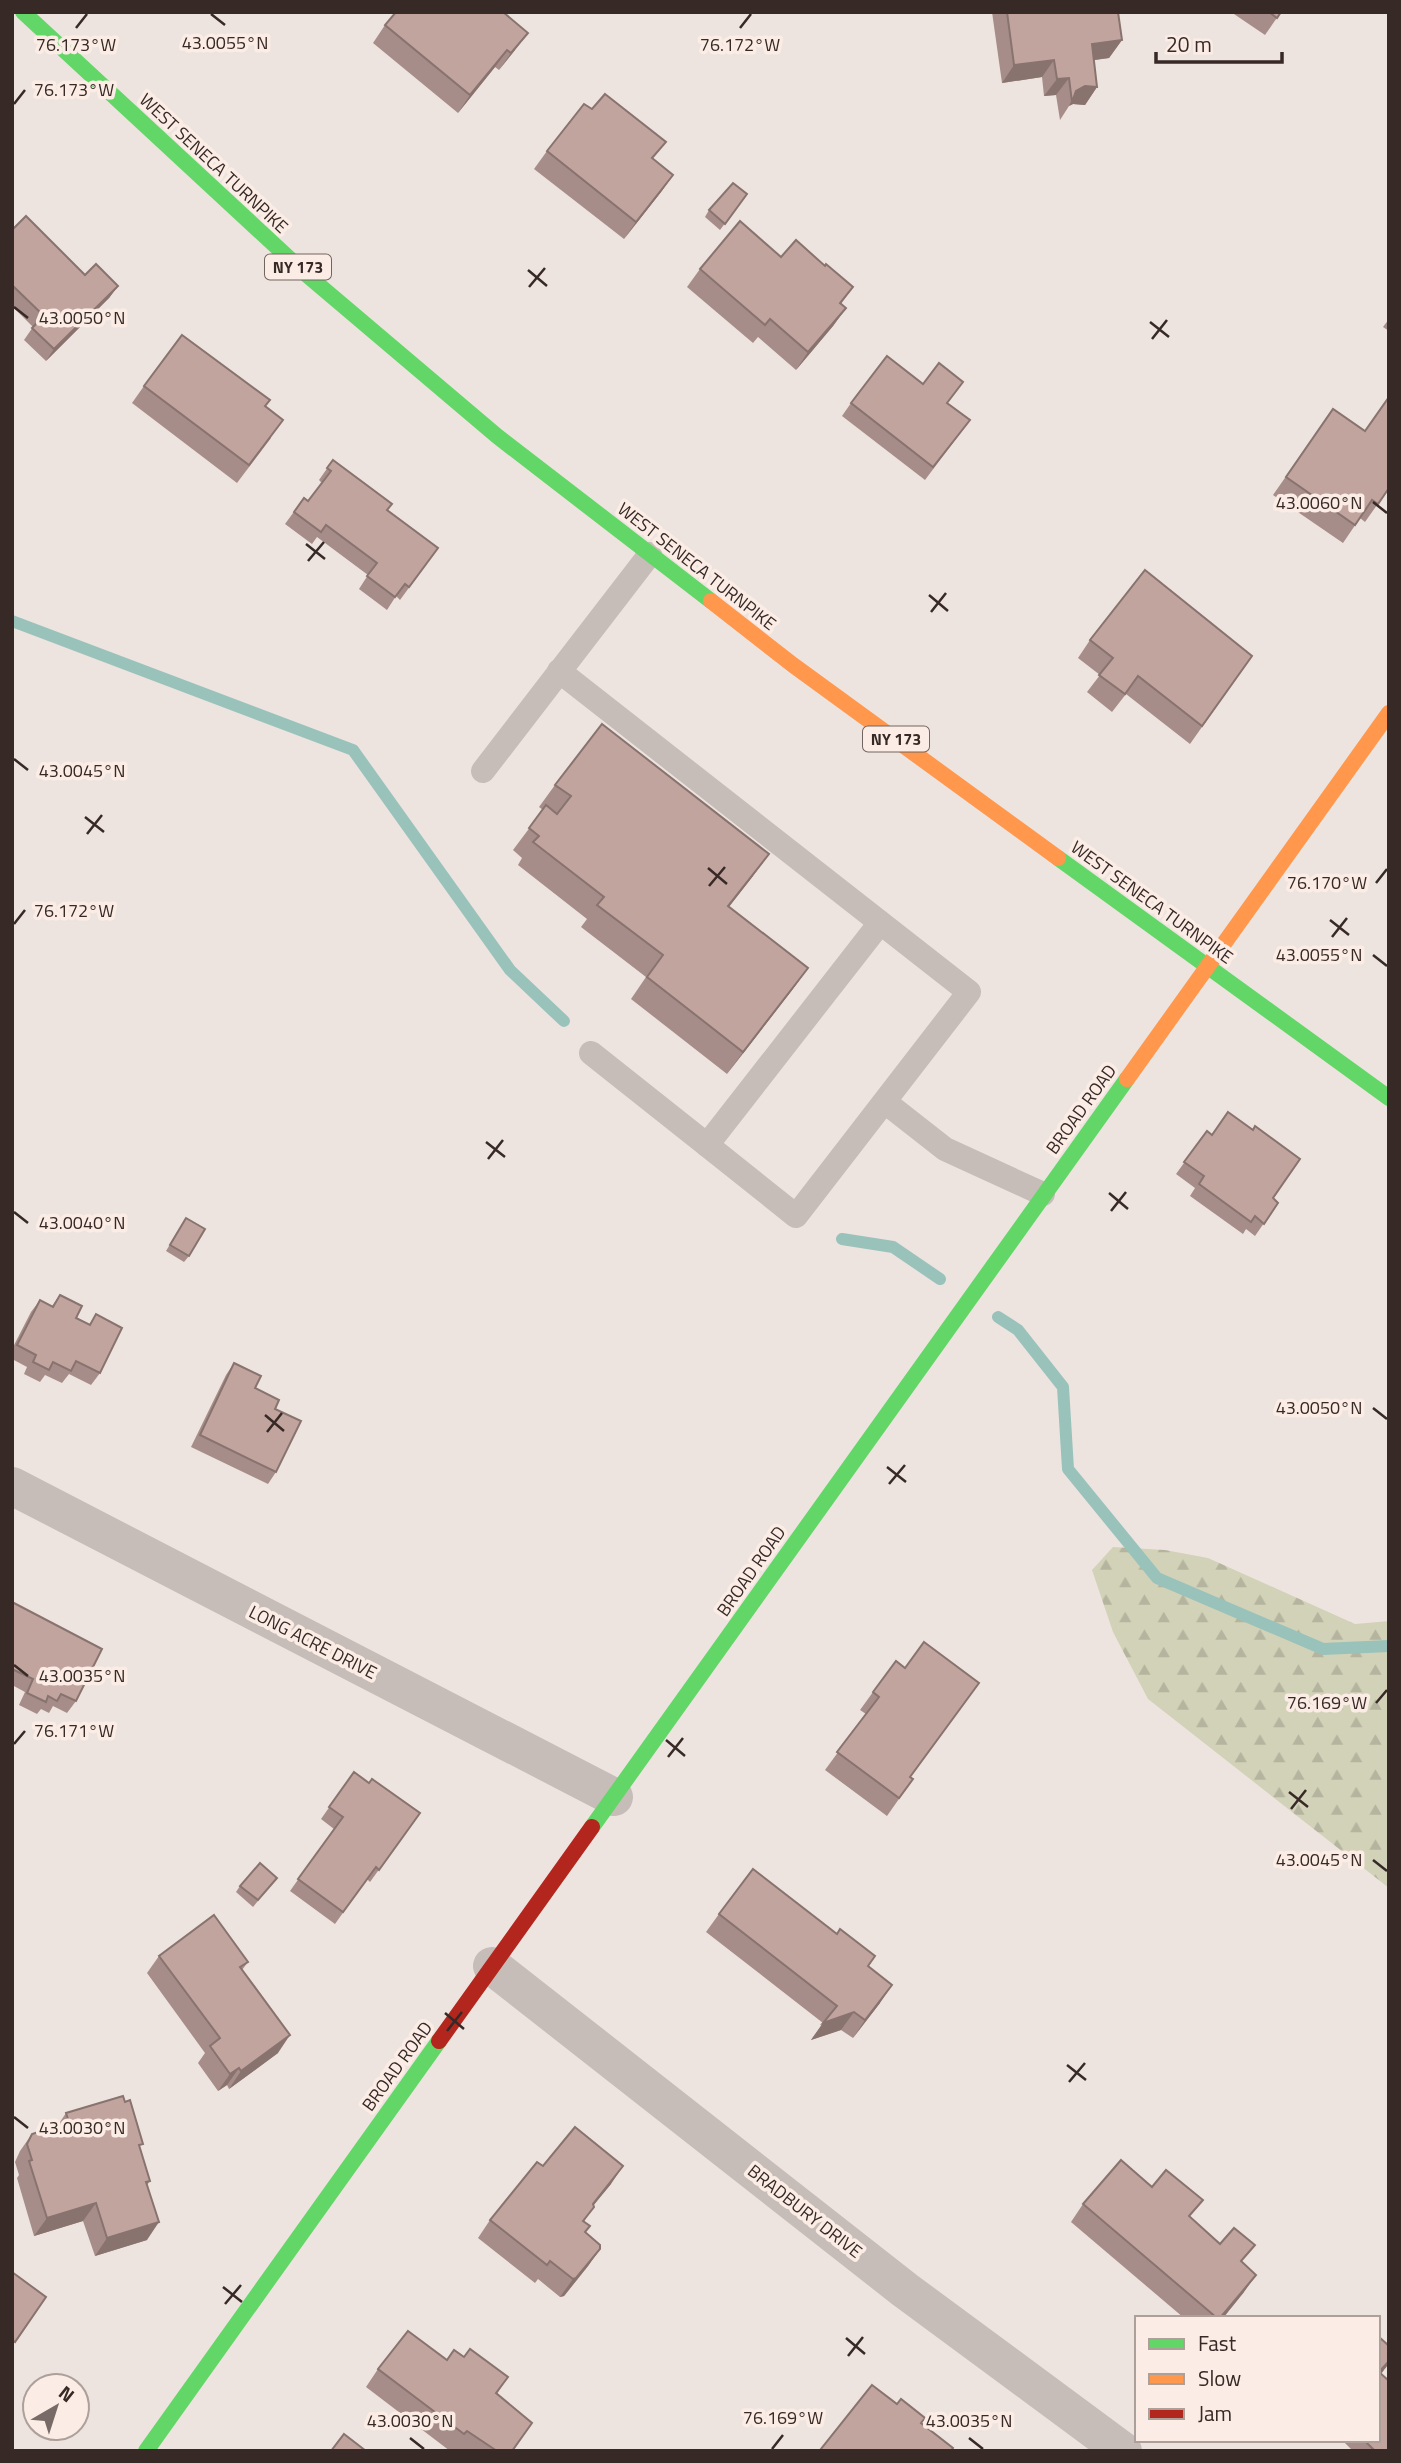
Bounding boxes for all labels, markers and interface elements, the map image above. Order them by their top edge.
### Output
scale bar [1156,21,1282,65]
text: 20 m [1166,28,1212,60]
text: 43.0055°N [182,29,268,56]
text: 76.173°W [36,31,116,58]
text: 76.172°W [700,31,780,58]
text: 76.173°W [34,76,114,103]
street label: WEST SENECA TURNPIKE [134,87,294,239]
road number: NY 173 [265,255,331,280]
text: 43.0050°N [39,304,125,331]
text: 43.0060°N [1276,489,1362,516]
street label: WEST SENECA TURNPIKE [612,495,782,637]
road number: NY 173 [863,726,929,752]
text: 43.0045°N [39,757,125,784]
street label: WEST SENECA TURNPIKE [1065,834,1239,970]
text: 76.170°W [1287,869,1367,896]
text: 76.172°W [34,897,114,924]
text: 43.0055°N [1276,941,1362,968]
street label: BROAD ROAD [1039,1058,1123,1160]
text: 43.0040°N [39,1209,125,1236]
text: 43.0050°N [1276,1394,1362,1421]
street label: BROAD ROAD [710,1520,792,1622]
street label: LONG ACRE DRIVE [244,1598,382,1686]
text: 43.0035°N [39,1662,125,1689]
text: 76.169°W [1287,1689,1367,1716]
text: 76.171°W [34,1717,114,1744]
text: 43.0045°N [1276,1846,1362,1873]
street label: BROAD ROAD [355,2015,439,2117]
text: 43.0030°N [39,2114,125,2141]
street label: BRADBURY DRIVE [742,2158,868,2264]
legend [1135,2316,1380,2442]
text: Fast [1198,2327,1237,2359]
text: Slow [1198,2362,1241,2394]
north arrow [21,2372,91,2442]
text: N [53,2378,81,2409]
text: Jam [1198,2397,1232,2429]
text: 76.169°W [743,2404,823,2431]
text: 43.0030°N [367,2407,453,2434]
text: 43.0035°N [926,2407,1012,2434]

